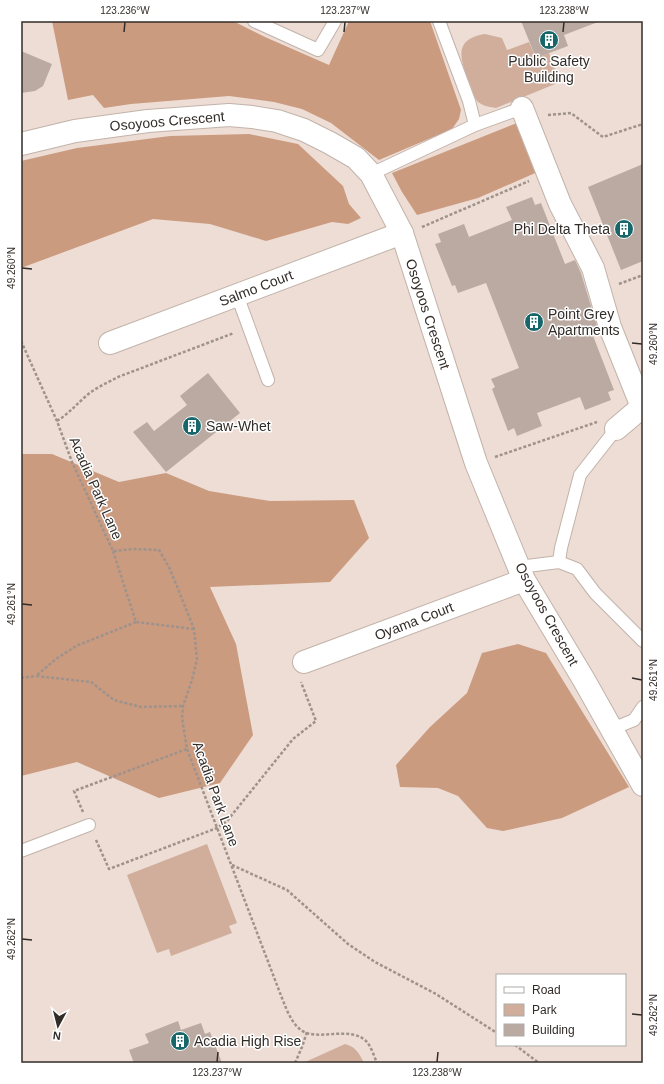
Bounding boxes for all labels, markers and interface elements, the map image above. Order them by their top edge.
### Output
text: 123.236°W [100,5,150,16]
text: 123.237°W [320,5,370,16]
text: 123.238°W [539,5,589,16]
building icon: Public Safety Building [538,29,560,51]
place label: Public Safety Building [508,53,590,85]
street label: Osoyoos Crescent [109,108,225,134]
building icon: Phi Delta Theta [613,218,635,240]
place label: Phi Delta Theta [514,221,610,237]
text: 49.260°N [6,247,17,289]
street label: Osoyoos Crescent [403,257,453,371]
street label: Salmo Court [217,267,295,309]
place label: Point Grey Apartments [548,306,620,338]
building icon: Point Grey Apartments [523,311,545,333]
text: 49.260°N [648,323,659,365]
building icon: Saw-Whet [181,415,203,437]
place label: Saw-Whet [206,418,271,434]
street label: Acadia Park Lane [66,434,126,542]
street label: Osoyoos Crescent [512,560,582,668]
text: 49.261°N [6,583,17,625]
street label: Oyama Court [372,599,456,643]
text: 49.261°N [648,659,659,701]
street label: Acadia Park Lane [190,739,242,849]
text: 49.262°N [6,918,17,960]
legend [496,974,626,1046]
text: Road [532,983,561,997]
text: 49.262°N [648,994,659,1036]
text: Park [532,1003,558,1017]
north arrow [38,1006,78,1046]
text: Building [532,1023,575,1037]
text: N [52,1029,61,1042]
building icon: Acadia High Rise [169,1030,191,1052]
place label: Acadia High Rise [194,1033,302,1049]
text: 123.237°W [192,1067,242,1078]
text: 123.238°W [412,1067,462,1078]

